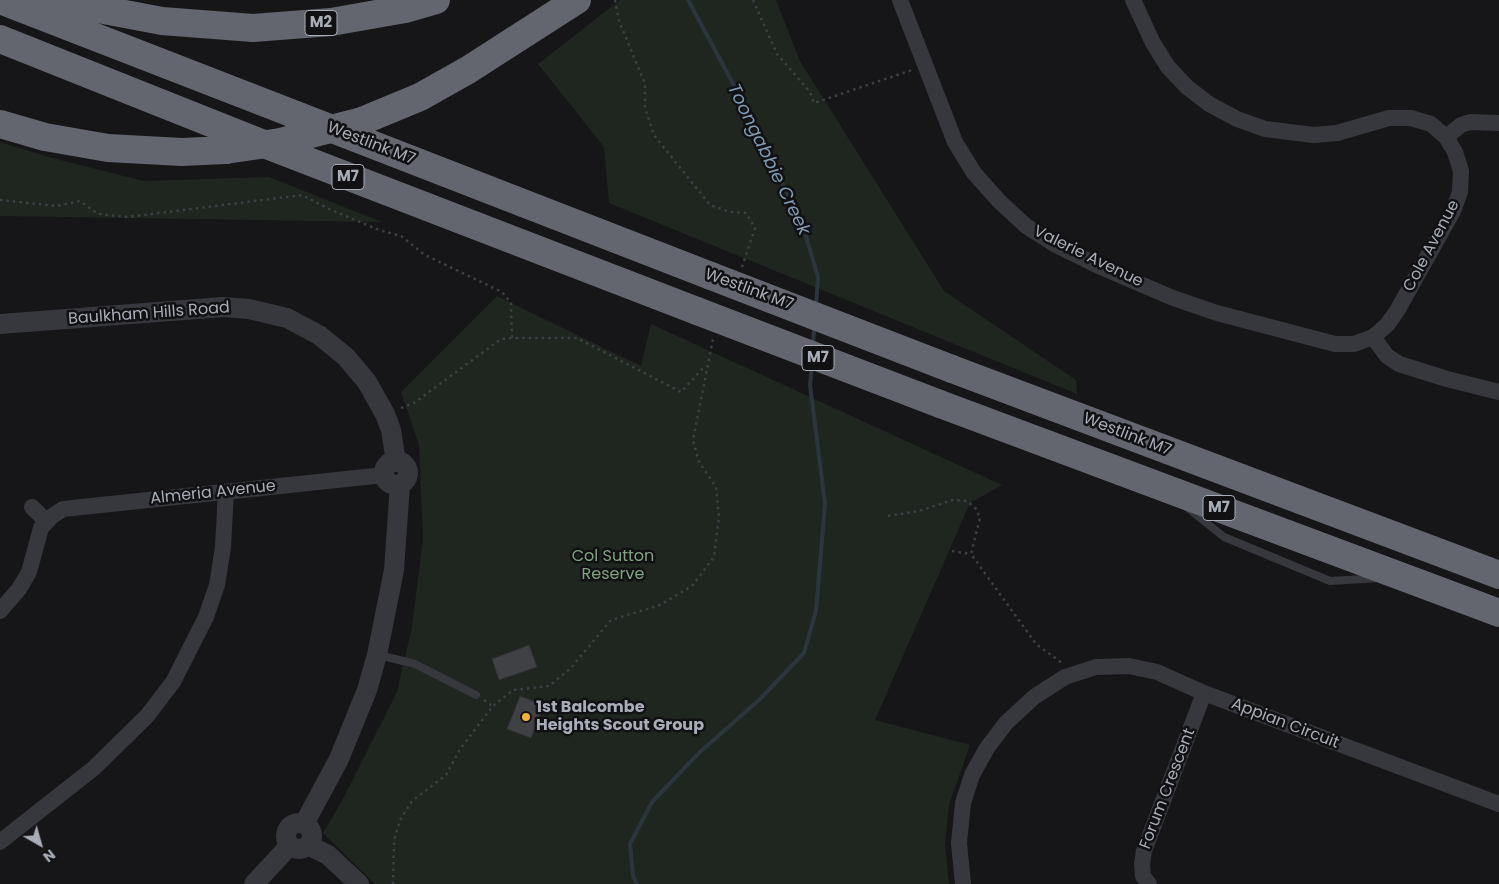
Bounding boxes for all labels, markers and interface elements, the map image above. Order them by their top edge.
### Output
road number: M2 [305,10,337,36]
water label: Toongabbie Creek [722,81,814,239]
street label: Westlink M7 [324,118,418,170]
road number: M7 [332,164,364,190]
street label: Cole Avenue [1400,197,1464,295]
street label: Valerie Avenue [1030,222,1146,292]
street label: Westlink M7 [702,265,796,315]
street label: Baulkham Hills Road [68,299,230,329]
road number: M7 [802,346,834,370]
street label: Westlink M7 [1080,409,1174,461]
street label: Almeria Avenue [149,477,277,509]
road number: M7 [1203,496,1235,520]
park label: Col Sutton Reserve [572,547,654,585]
street label: Appian Circuit [1229,695,1341,753]
place label: 1st Balcombe Heights Scout Group [536,698,704,736]
marker: 1st Balcombe Heights Scout Group [520,711,532,723]
street label: Forum Crescent [1136,726,1200,852]
north arrow [15,819,65,869]
text: N [39,845,60,867]

